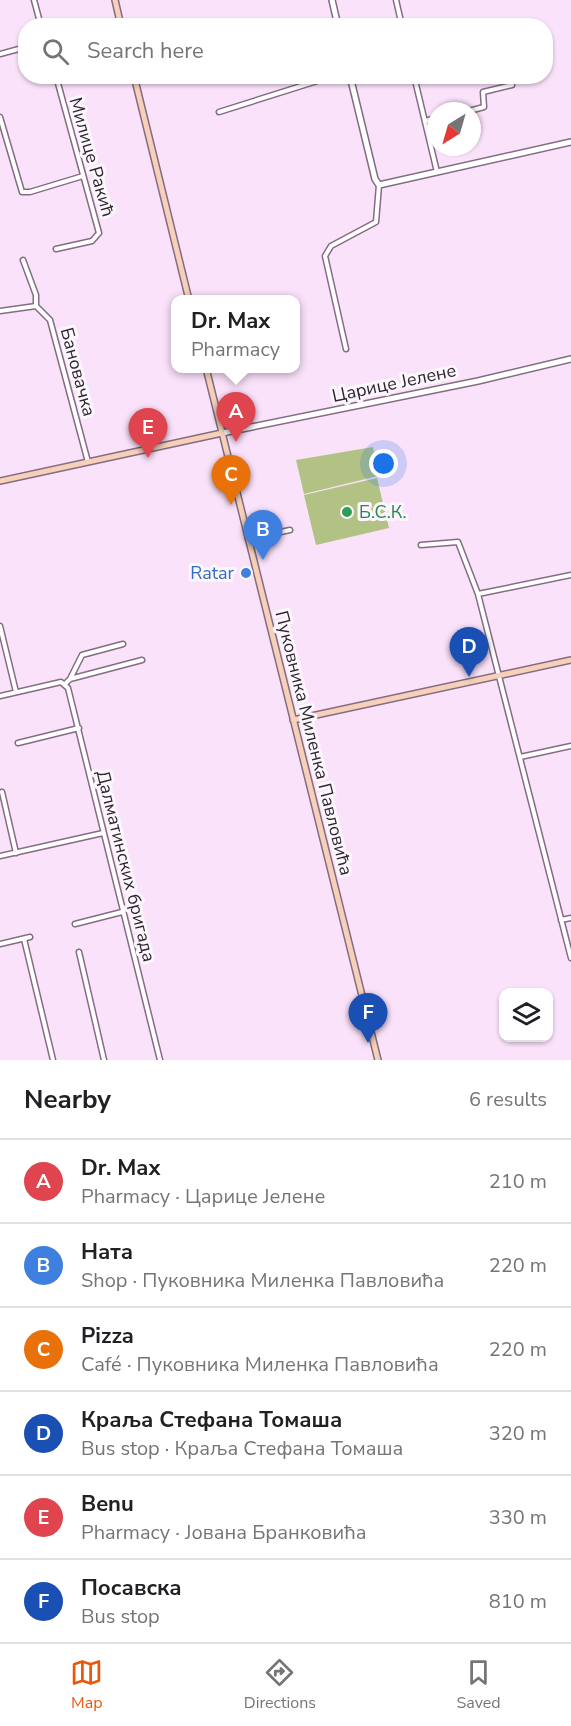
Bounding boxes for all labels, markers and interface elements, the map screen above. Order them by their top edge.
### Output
search box [18,18,553,84]
icon: search [39,35,72,68]
text: Search here [87,36,204,66]
street label: Милице Ракић [63,94,121,220]
north arrow [427,102,481,156]
popup [171,295,300,373]
text: Dr. Max [191,306,270,336]
street label: Бановачка [55,325,101,419]
text: Pharmacy [191,336,280,363]
street label: Царице Јелене [330,358,458,408]
pin: A [216,392,256,442]
pin: E [128,408,168,458]
your location [369,449,398,478]
pin: C [212,456,250,505]
place label: Б.С.К. [359,500,407,524]
marker: Б.С.К. [340,505,354,519]
pin: B [244,510,282,560]
place label: Ratar [190,561,235,585]
marker: Ratar [239,566,253,580]
street label: Пуковника Миленка Павловића [269,608,359,878]
pin: D [450,628,488,677]
street label: Далматинских бригада [91,768,161,964]
map controls [499,988,553,1042]
button: layers [499,988,553,1042]
pin: F [348,994,388,1043]
text: Nearby [24,1082,111,1117]
text: 6 results [469,1086,547,1113]
text: Dr. Max [81,1153,160,1183]
text: A [36,1168,51,1195]
text: 210 m [489,1168,547,1195]
text: Pharmacy · Царице Јелене [81,1183,325,1210]
text: Ната [81,1237,133,1267]
text: B [37,1252,50,1279]
text: 220 m [489,1252,547,1279]
text: Shop · Пуковника Миленка Павловића [81,1267,444,1294]
text: Pizza [81,1321,134,1351]
text: C [37,1336,50,1363]
text: 220 m [489,1336,547,1363]
text: Café · Пуковника Миленка Павловића [81,1351,439,1378]
text: Краља Стефана Томаша [81,1405,342,1435]
text: D [36,1420,51,1447]
text: 320 m [489,1420,547,1447]
text: Bus stop · Краља Стефана Томаша [81,1435,403,1462]
text: Benu [81,1489,134,1519]
text: E [38,1504,49,1531]
text: 330 m [489,1504,547,1531]
text: Pharmacy · Јована Бранковића [81,1519,367,1546]
text: Посавска [81,1573,182,1603]
text: F [38,1588,49,1615]
text: 810 m [489,1588,547,1615]
text: Bus stop [81,1603,160,1630]
tab: Map [70,1656,103,1714]
tab: Directions [244,1656,316,1714]
tab: Saved [457,1656,501,1714]

